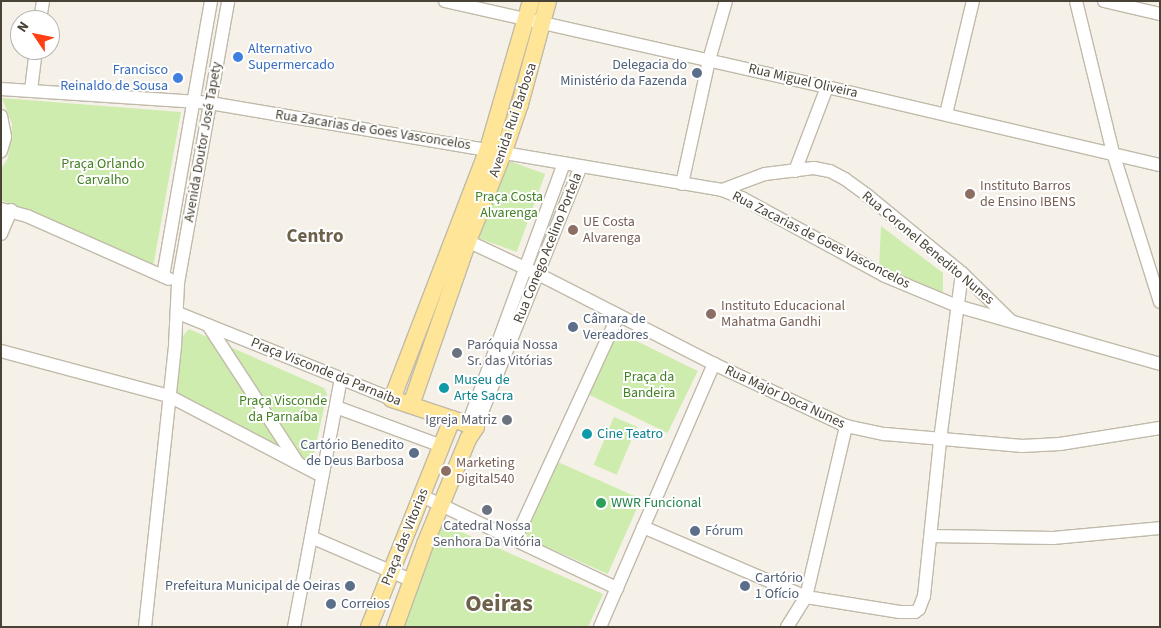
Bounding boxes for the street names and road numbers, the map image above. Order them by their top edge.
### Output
street label: Rua Miguel Oliveira [747,60,859,102]
street label: Avenida Doutor José Tapety [181,61,225,223]
street label: Avenida Rui Barbosa [486,61,540,179]
street label: Rua Zacarias de Goes Vasconcelos [274,106,472,154]
street label: Rua Conego Acelino Portela [510,170,586,326]
street label: Rua Zacarias de Goes Vasconcelos [729,188,913,292]
street label: Rua Coronel Benedito Nunes [858,188,998,308]
street label: Praça Visconde da Parnaiba [248,334,404,410]
street label: Rua Major Doca Nunes [722,362,848,432]
street label: Praça das Vitorias [378,486,432,588]

